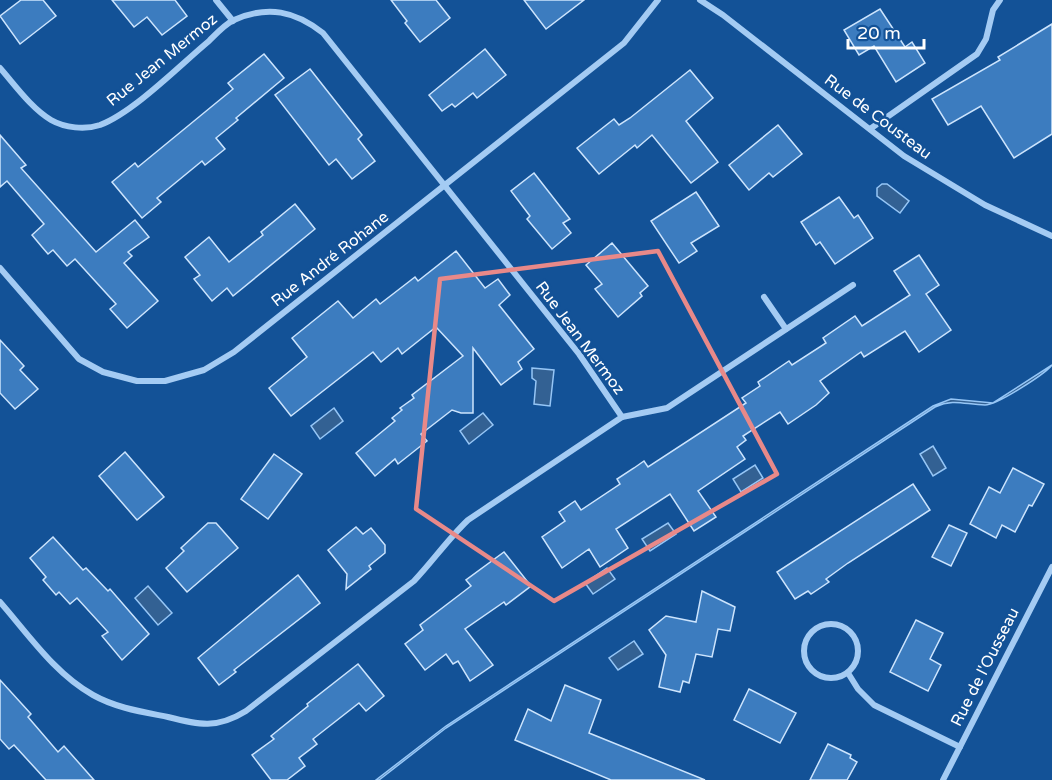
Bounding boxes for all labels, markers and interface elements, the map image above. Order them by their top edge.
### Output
street label: Rue Jean Mermoz [103,9,221,111]
scale bar [848,12,924,50]
text: 20 m [857,22,901,44]
street label: Rue de Cousteau [820,70,936,164]
street label: Rue André Rohane [267,207,393,311]
street label: Rue Jean Mermoz [531,277,629,399]
street label: Rue de l'Ousseau [946,604,1024,730]

